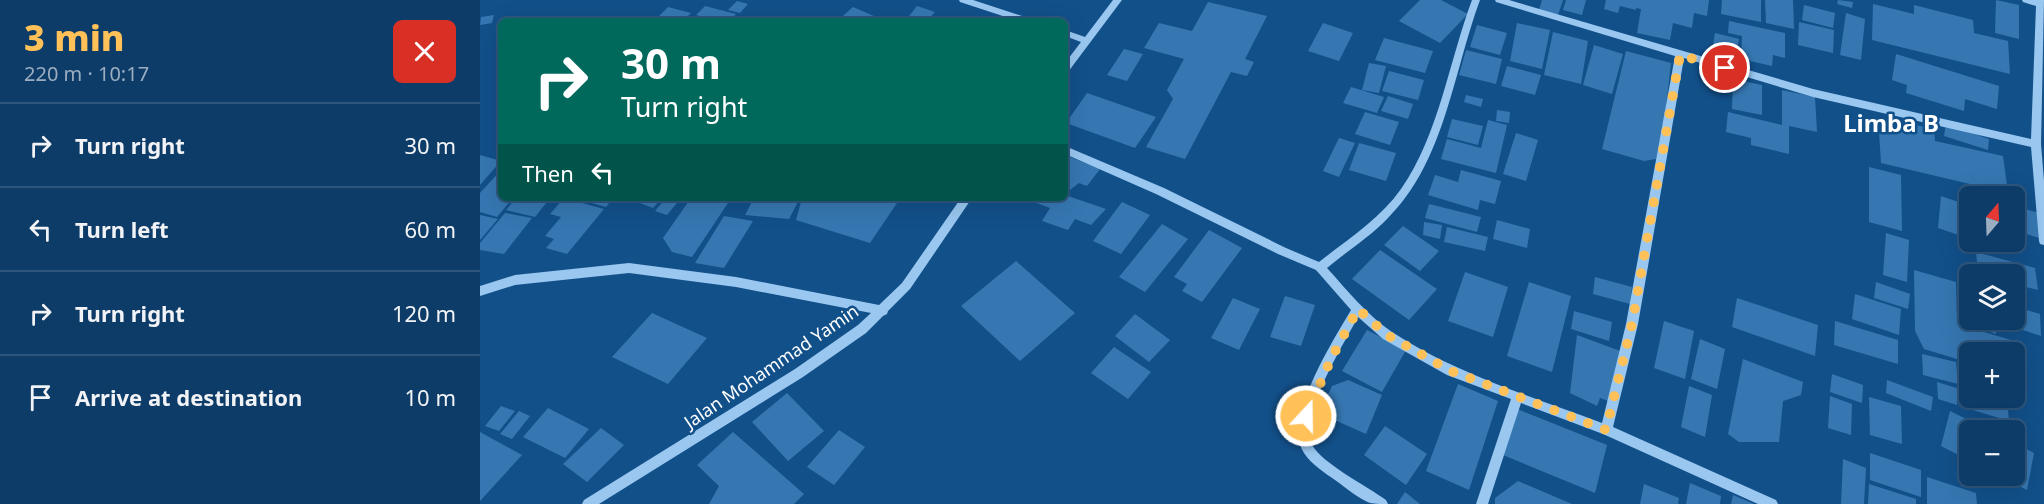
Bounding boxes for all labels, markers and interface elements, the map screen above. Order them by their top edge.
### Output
text: 3 min [24,13,125,62]
button: close [393,20,456,83]
text: 30 m [621,34,721,91]
icon: right [522,42,600,120]
pin [1699,42,1750,93]
icon: arrive [1708,51,1741,84]
text: 220 m · 10:17 [24,60,149,87]
text: Turn right [621,88,747,125]
district label: Limba B [1843,106,1939,139]
icon: right [24,129,57,162]
text: Turn right [75,130,185,160]
text: 30 m [405,130,456,160]
icon: left [586,156,619,189]
text: Then [522,158,574,188]
north arrow [1959,186,2025,252]
map controls [1959,186,2025,486]
icon: left [24,213,57,246]
text: Turn left [75,214,169,244]
text: 60 m [405,214,456,244]
button: layers [1959,264,2025,330]
icon: right [24,297,57,330]
text: Turn right [75,298,185,328]
text: 120 m [392,298,456,328]
street label: Jalan Mohammad Yamin [677,299,863,435]
button: + [1959,342,2025,408]
icon: arrive [24,381,57,414]
text: Arrive at destination [75,382,302,412]
text: 10 m [405,382,456,412]
position arrow [1274,384,1338,448]
button: − [1959,420,2025,486]

